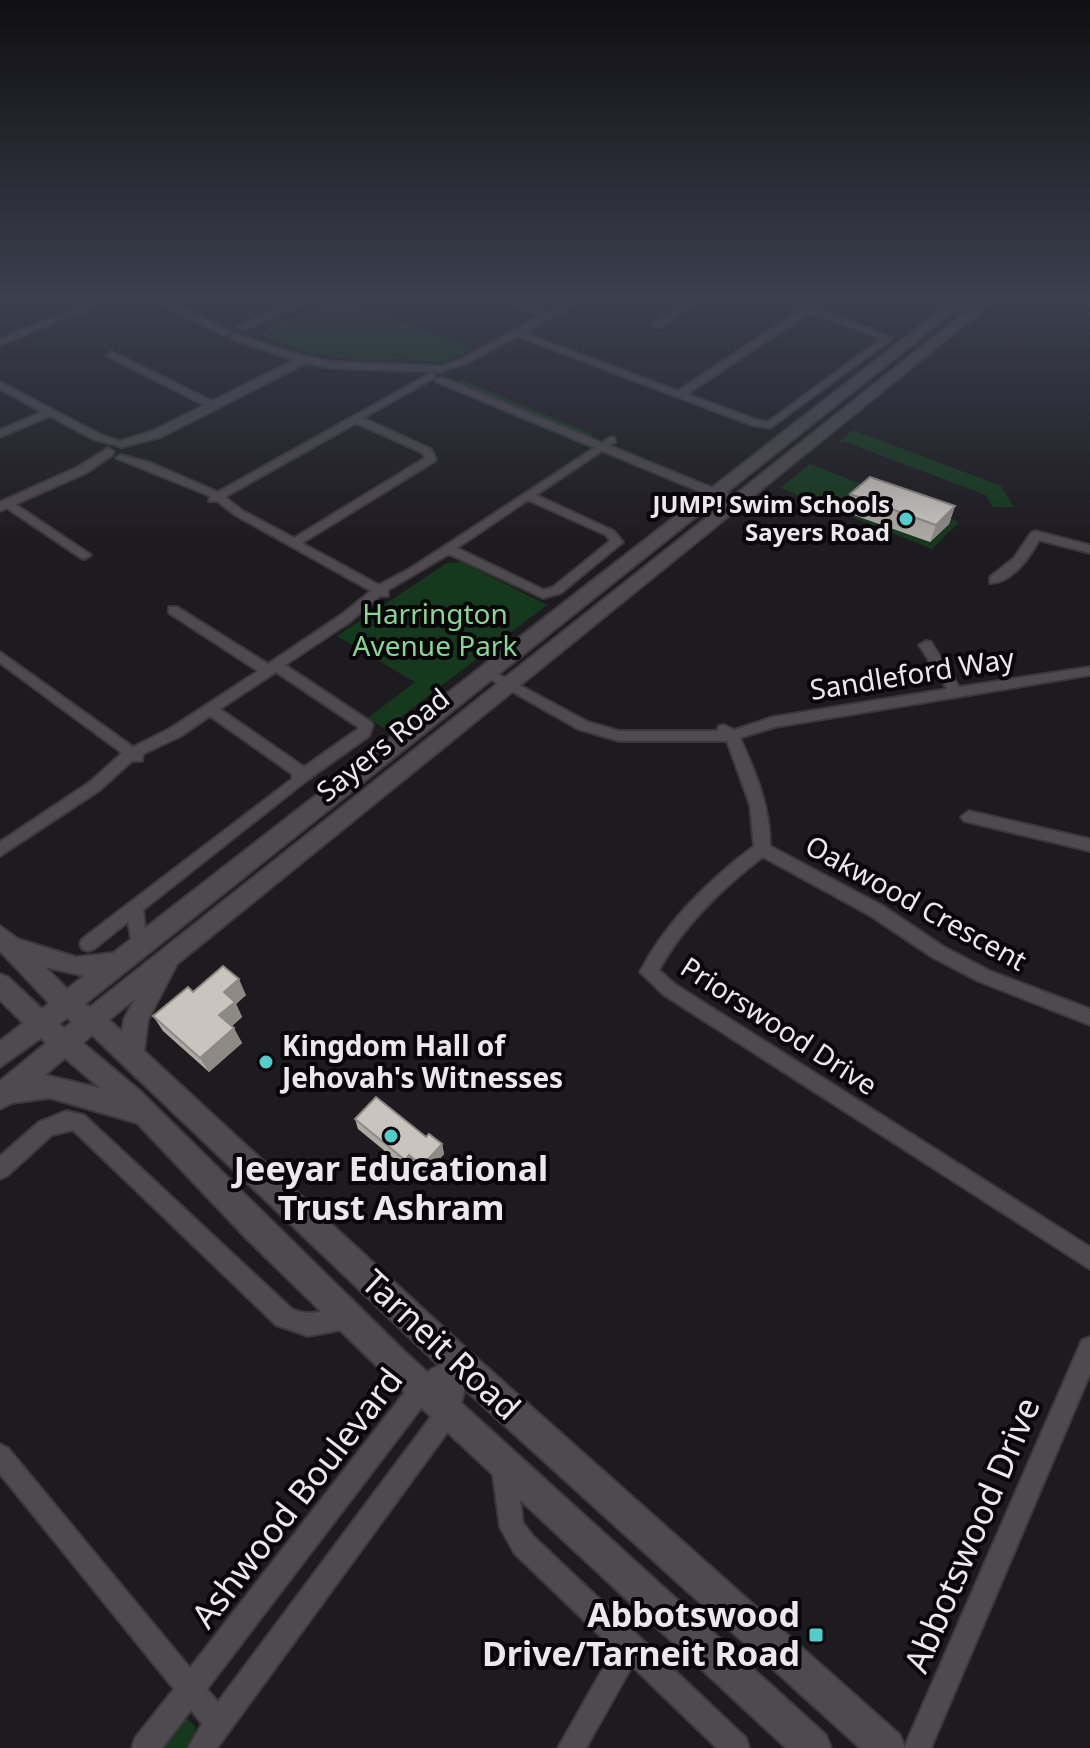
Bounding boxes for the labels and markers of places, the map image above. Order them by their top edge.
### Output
place label: JUMP! Swim Schools Sayers Road [650,487,890,548]
marker: JUMP! Swim Schools Sayers Road [897,510,915,528]
place label: Kingdom Hall of Jehovah's Witnesses [279,1026,563,1096]
marker: Kingdom Hall of Jehovah's Witnesses [257,1053,275,1071]
marker: Jeeyar Educational Trust Ashram [382,1127,400,1145]
place label: Jeeyar Educational Trust Ashram [231,1145,548,1230]
place label: Abbotswood Drive/Tarneit Road [482,1591,800,1676]
marker: Abbotswood Drive/Tarneit Road [807,1626,825,1644]

